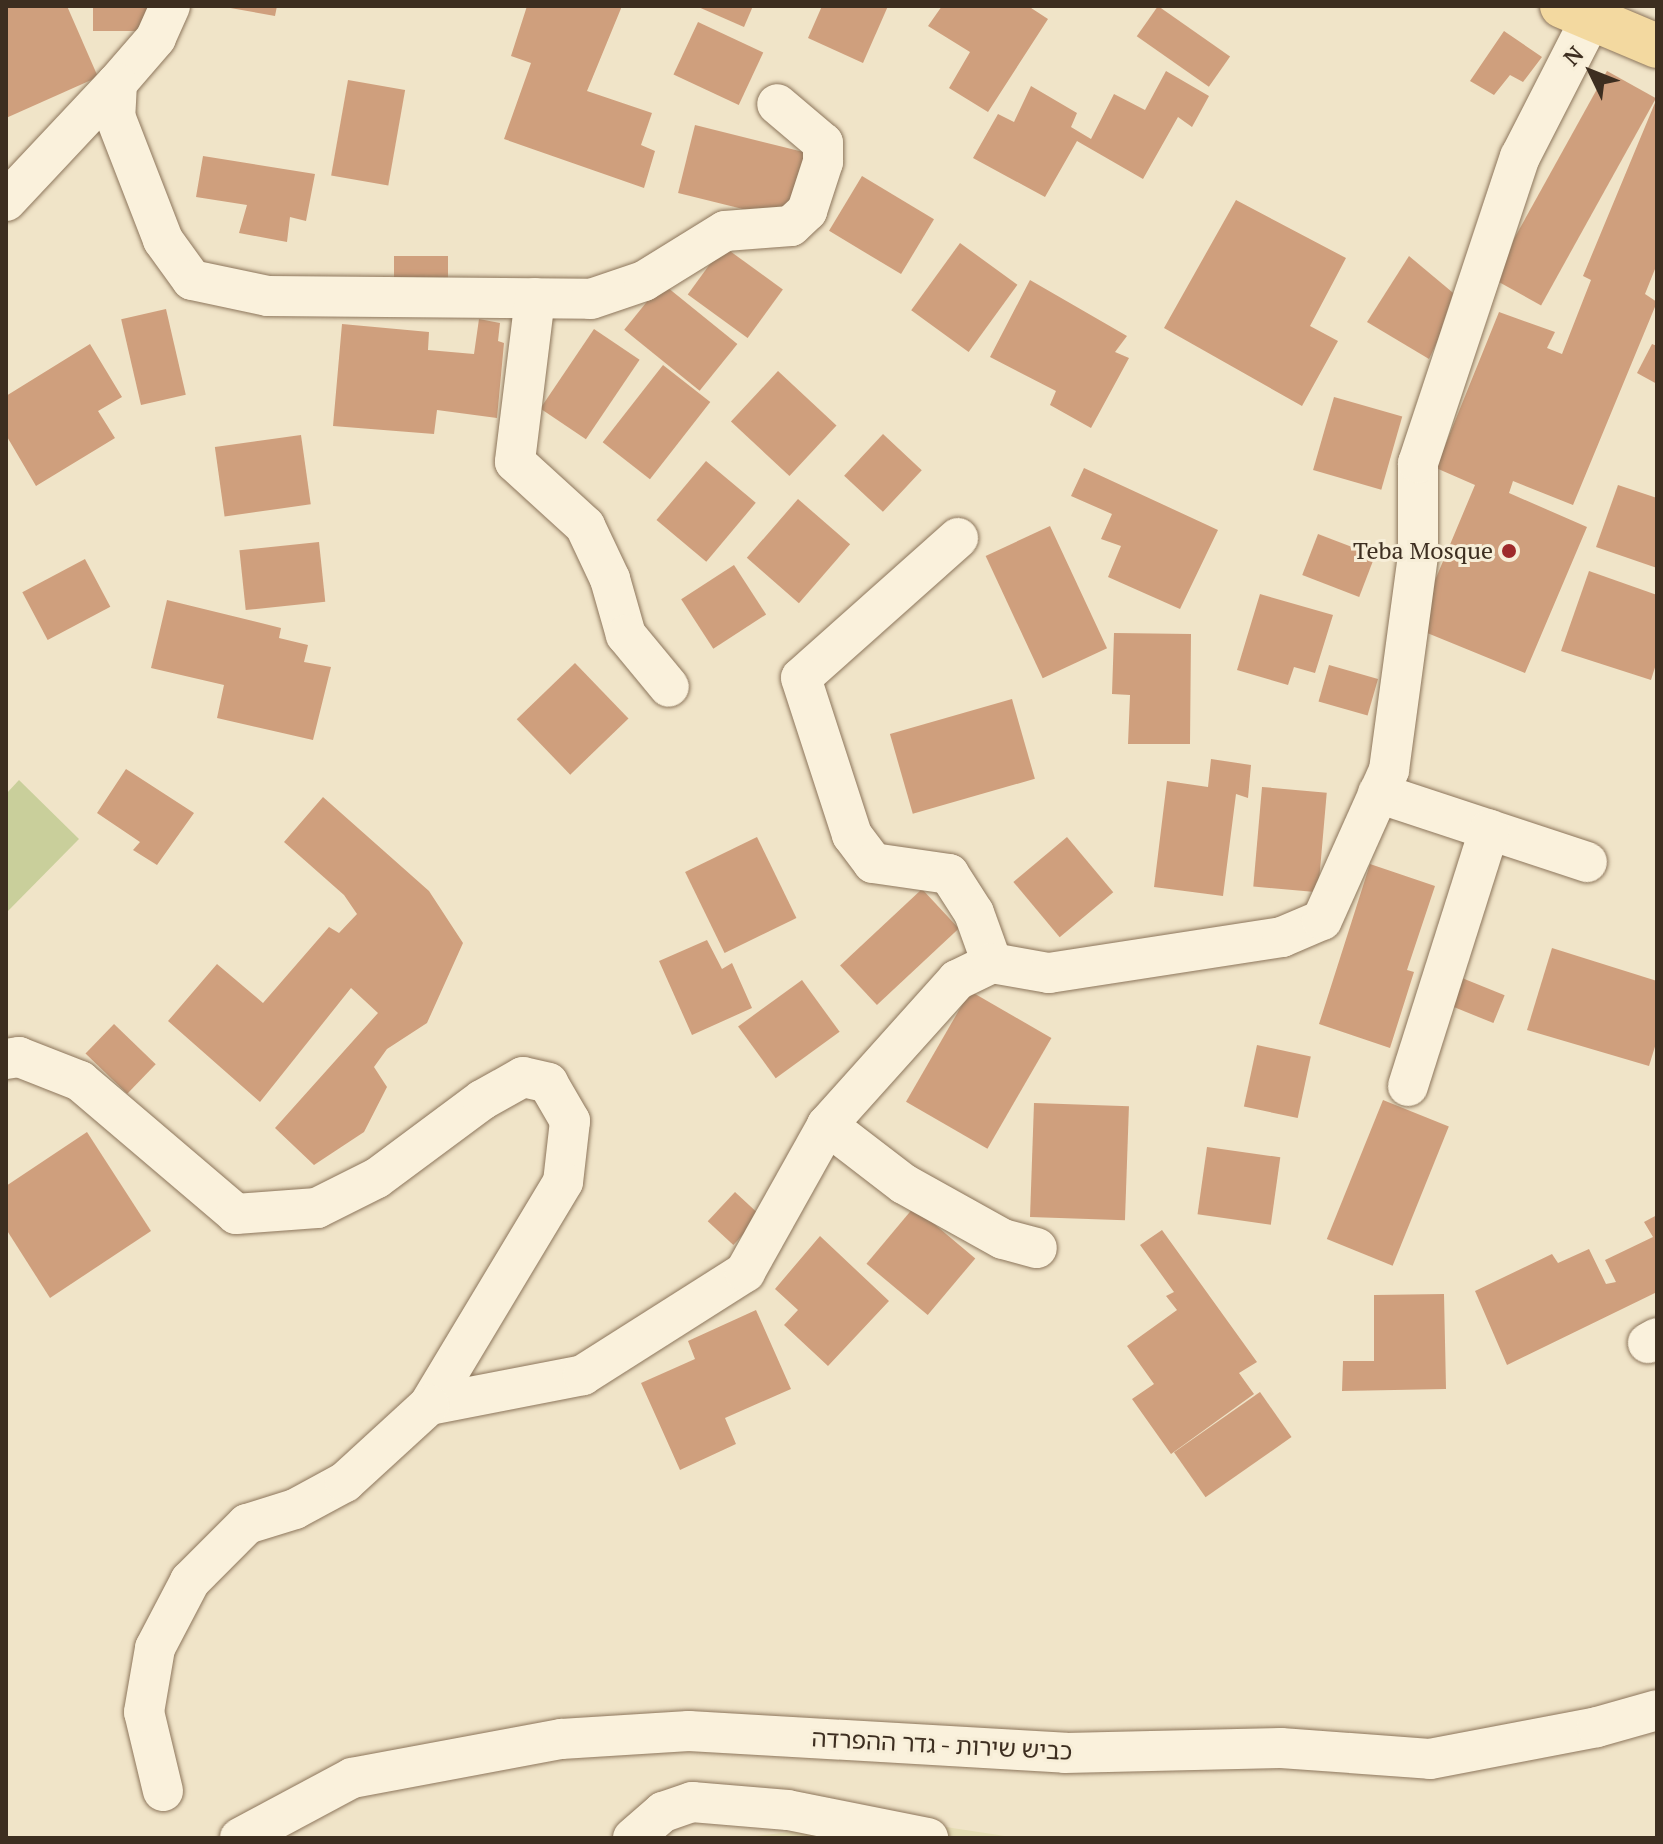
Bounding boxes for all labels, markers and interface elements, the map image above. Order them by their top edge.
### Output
north arrow [1551,32,1631,112]
text: N [1557,39,1589,71]
place label: Teba Mosque [1353,537,1493,565]
marker: Teba Mosque [1500,542,1518,560]
street label: כביש שירות - גדר ההפרדה [810,1724,1074,1766]

